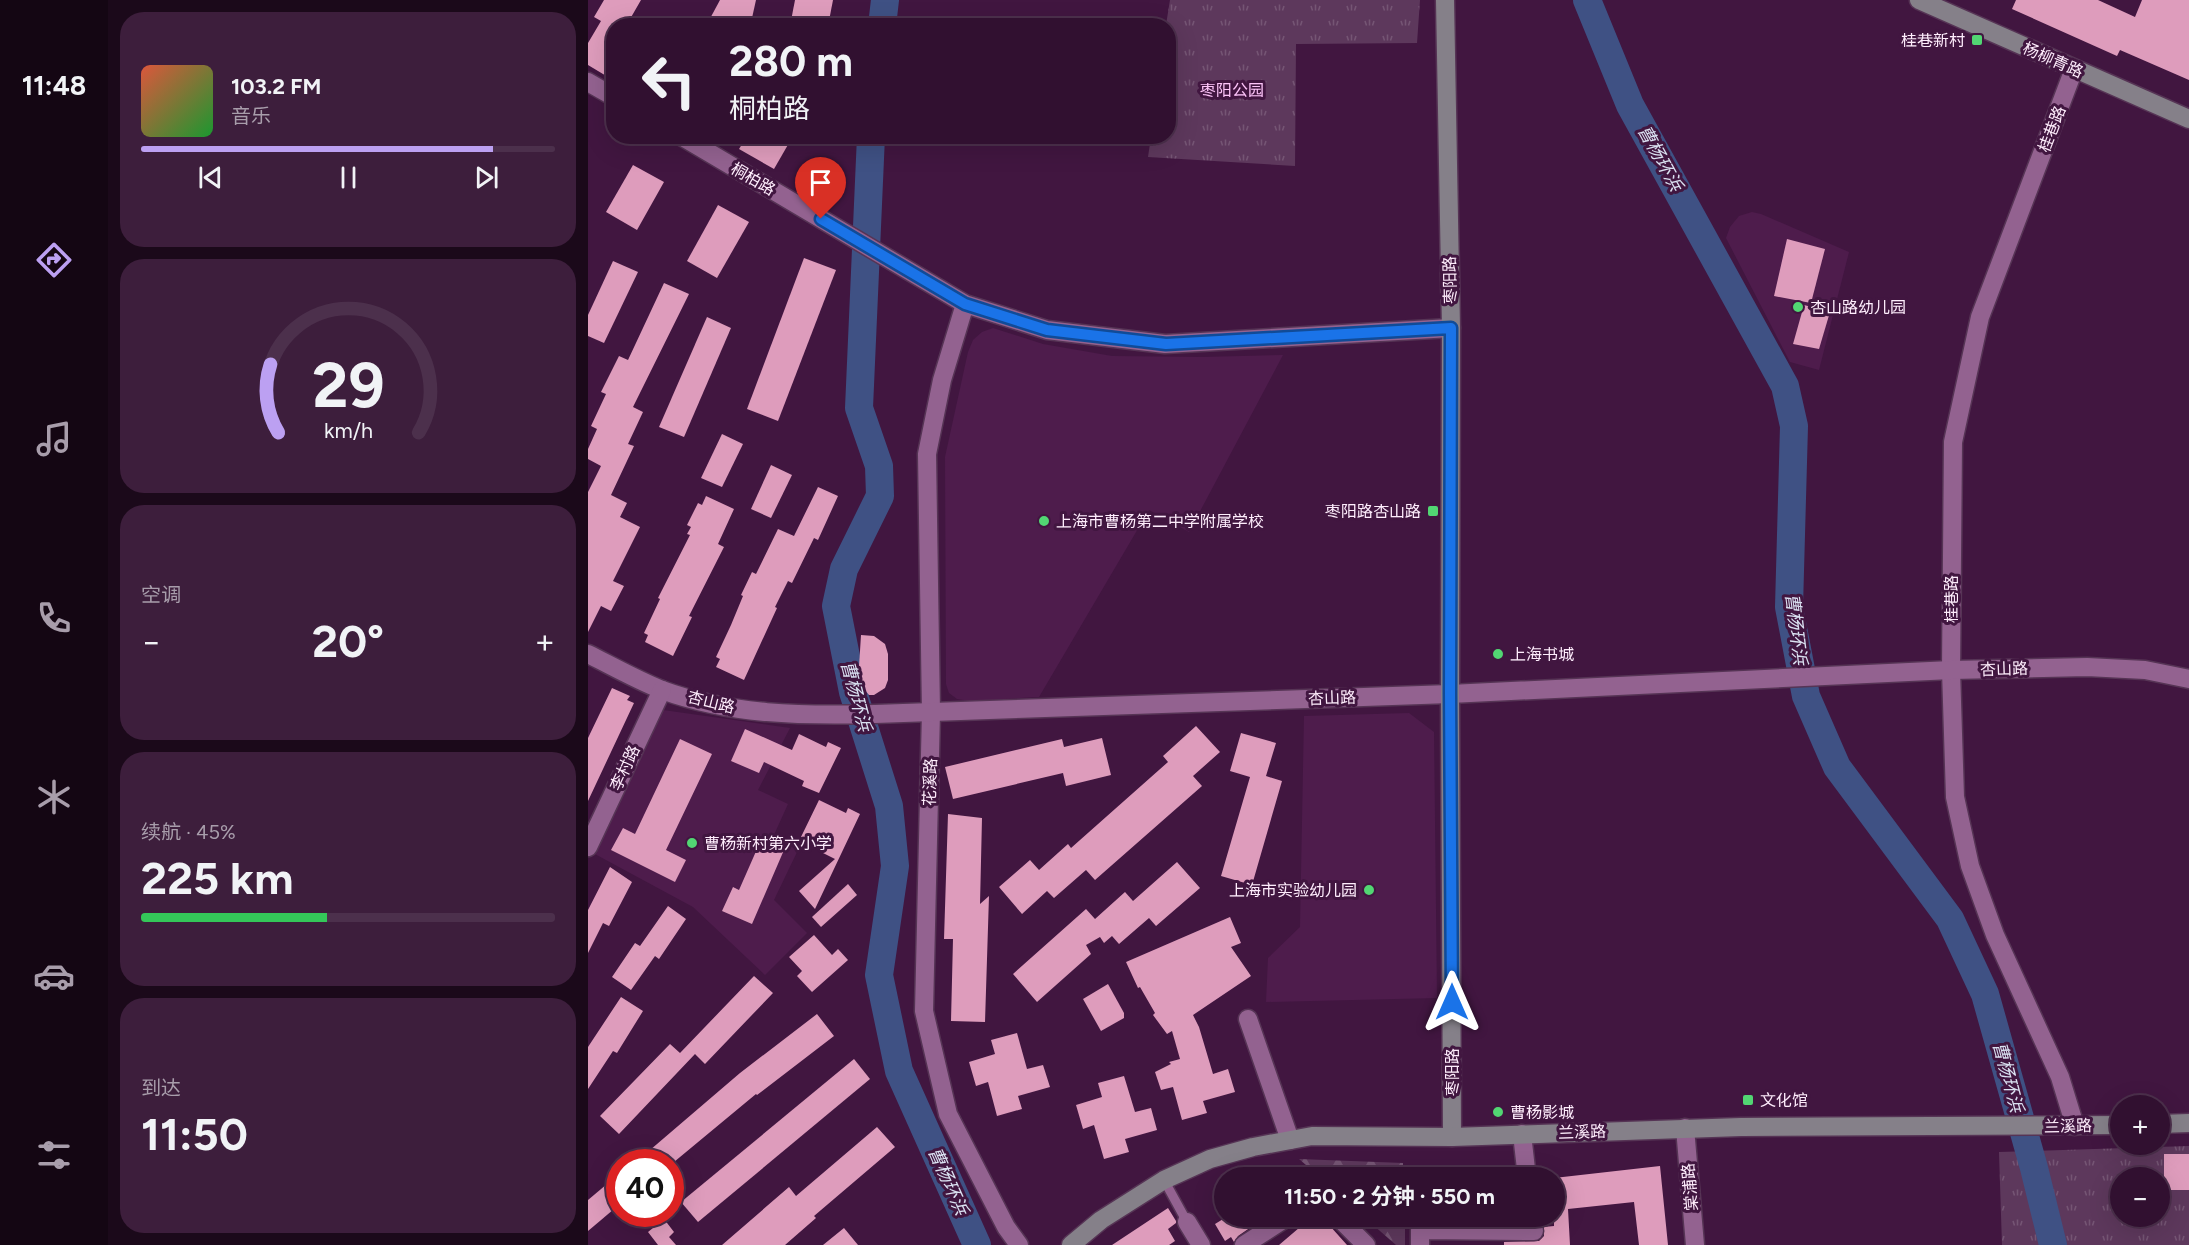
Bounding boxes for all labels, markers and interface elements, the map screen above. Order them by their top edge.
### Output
place label: 桂巷新村 [1901,31,1965,50]
marker: 桂巷新村 [1970,33,1984,47]
text: 280 m [729,36,853,87]
street label: 杨柳青路 [2020,38,2086,82]
icon: left [630,42,708,120]
text: 11:48 [22,69,86,102]
text: 103.2 FM [231,73,321,100]
park label: 枣阳公园 [1200,81,1264,100]
text: 桐柏路 [729,92,810,125]
street label: 桂巷路 [2035,103,2069,155]
text: 音乐 [231,104,271,128]
water label: 曹杨环浜 [1633,121,1688,197]
pin [795,157,846,219]
street label: 桐柏路 [727,159,779,199]
icon: previous [194,161,227,194]
icon: pause [332,161,365,194]
icon: next [470,161,503,194]
icon: arrive [804,166,837,199]
icon: directions [33,239,75,281]
street label: 枣阳路 [1440,256,1460,304]
place label: 杏山路幼儿园 [1810,298,1906,317]
marker: 杏山路幼儿园 [1791,300,1805,314]
text: 29 [312,348,384,423]
icon: music [33,418,75,460]
text: km/h [324,418,372,443]
place label: 枣阳路杏山路 [1325,502,1421,521]
marker: 枣阳路杏山路 [1426,504,1440,518]
place label: 上海市曹杨第二中学附属学校 [1056,512,1264,531]
marker: 上海市曹杨第二中学附属学校 [1037,514,1051,528]
street label: 桂巷路 [1942,575,1961,623]
text: 空调 [141,583,181,607]
water label: 曹杨环浜 [1781,592,1812,668]
icon: phone [33,597,75,639]
text: 20° [312,614,384,668]
text: − [141,622,162,661]
text: + [534,622,555,661]
place label: 上海书城 [1510,645,1574,664]
marker: 上海书城 [1491,647,1505,661]
water label: 曹杨环浜 [836,658,876,736]
street label: 杏山路 [1980,659,2028,679]
street label: 杏山路 [685,687,737,717]
street label: 杏山路 [1308,688,1356,708]
street label: 李村路 [606,742,644,794]
street label: 花溪路 [920,758,940,806]
icon: climate [33,776,75,818]
text: 续航 · 45% [141,820,236,844]
place label: 曹杨新村第六小学 [704,834,832,853]
marker: 曹杨新村第六小学 [685,836,699,850]
text: 225 km [141,851,293,905]
place label: 上海市实验幼儿园 [1229,881,1357,900]
marker: 上海市实验幼儿园 [1362,883,1376,897]
icon: car [33,955,75,997]
position arrow [1420,970,1484,1034]
water label: 曹杨环浜 [1988,1039,2028,1117]
street label: 枣阳路 [1443,1048,1462,1096]
text: 到达 [141,1076,181,1100]
place label: 文化馆 [1760,1091,1808,1110]
marker: 文化馆 [1741,1093,1755,1107]
map controls [2110,1095,2170,1227]
button: + [2110,1095,2170,1155]
place label: 曹杨影城 [1510,1103,1574,1122]
marker: 曹杨影城 [1491,1105,1505,1119]
text: 11:50 [141,1107,248,1161]
street label: 兰溪路 [2044,1116,2092,1136]
street label: 兰溪路 [1558,1122,1606,1142]
icon: filters [33,1134,75,1176]
water label: 曹杨环浜 [923,1144,974,1220]
speed limit sign: 40 [606,1149,684,1227]
street label: 棠浦路 [1678,1162,1702,1212]
button: − [2110,1167,2170,1227]
text: 11:50 · 2 分钟 · 550 m [1284,1183,1495,1210]

